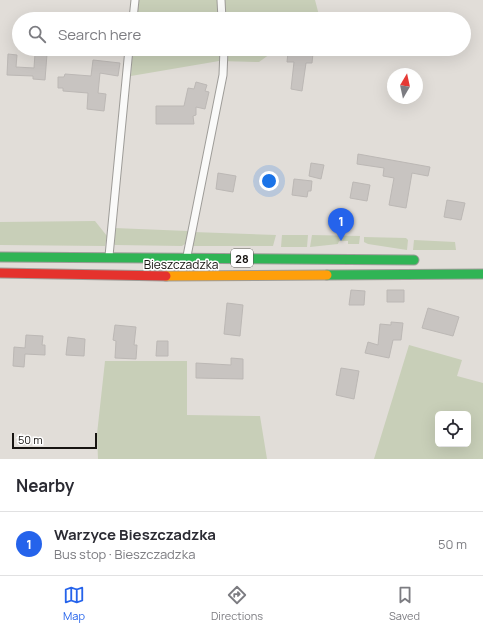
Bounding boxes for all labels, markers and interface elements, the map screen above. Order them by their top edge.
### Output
search box [12,12,471,56]
icon: search [26,23,48,45]
text: Search here [58,24,141,45]
north arrow [387,68,423,104]
your location [259,171,279,191]
pin: 1 [328,208,354,241]
road number: 28 [231,249,253,267]
street label: Bieszczadzka [144,256,218,273]
map controls [435,411,471,447]
button: locate [435,411,471,447]
scale bar [12,431,97,450]
text: 50 m [18,432,43,447]
text: Nearby [16,474,74,497]
text: Warzyce Bieszczadzka [54,524,216,545]
text: 1 [26,535,32,553]
text: 50 m [438,535,467,553]
text: Bus stop · Bieszczadzka [54,545,195,563]
tab: Map [63,584,85,623]
tab: Directions [211,584,263,623]
tab: Saved [389,584,420,623]

